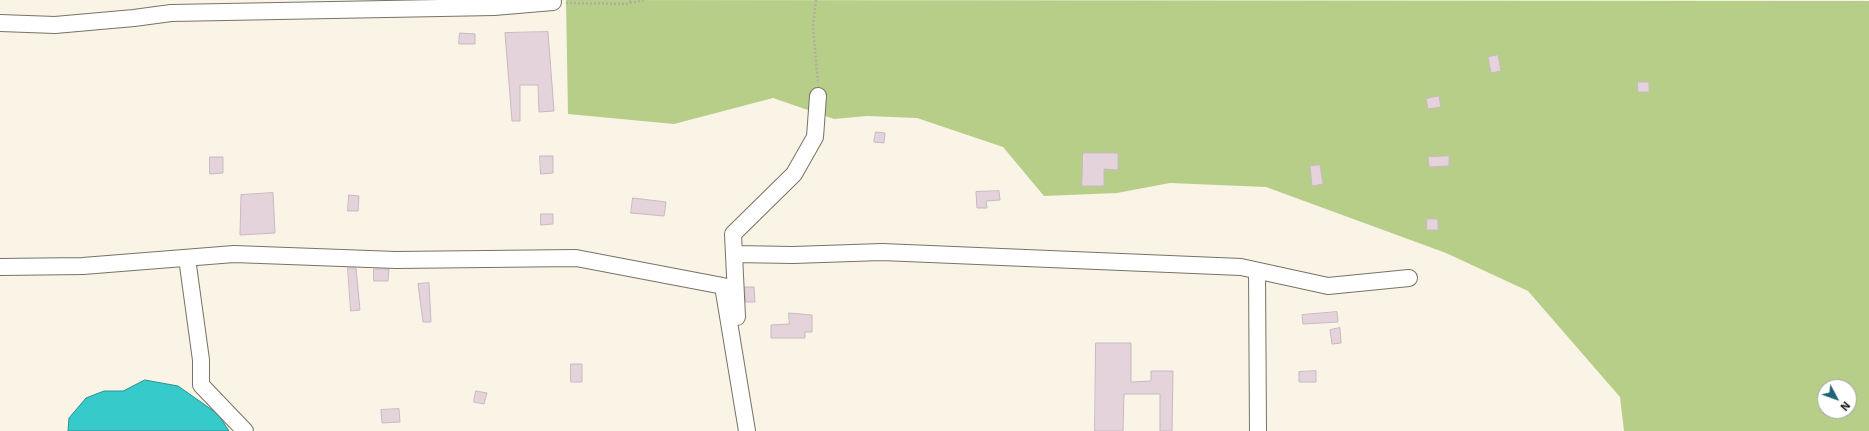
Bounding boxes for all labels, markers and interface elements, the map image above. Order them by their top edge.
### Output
north arrow [1817,379,1857,419]
text: N [1838,399,1853,414]

